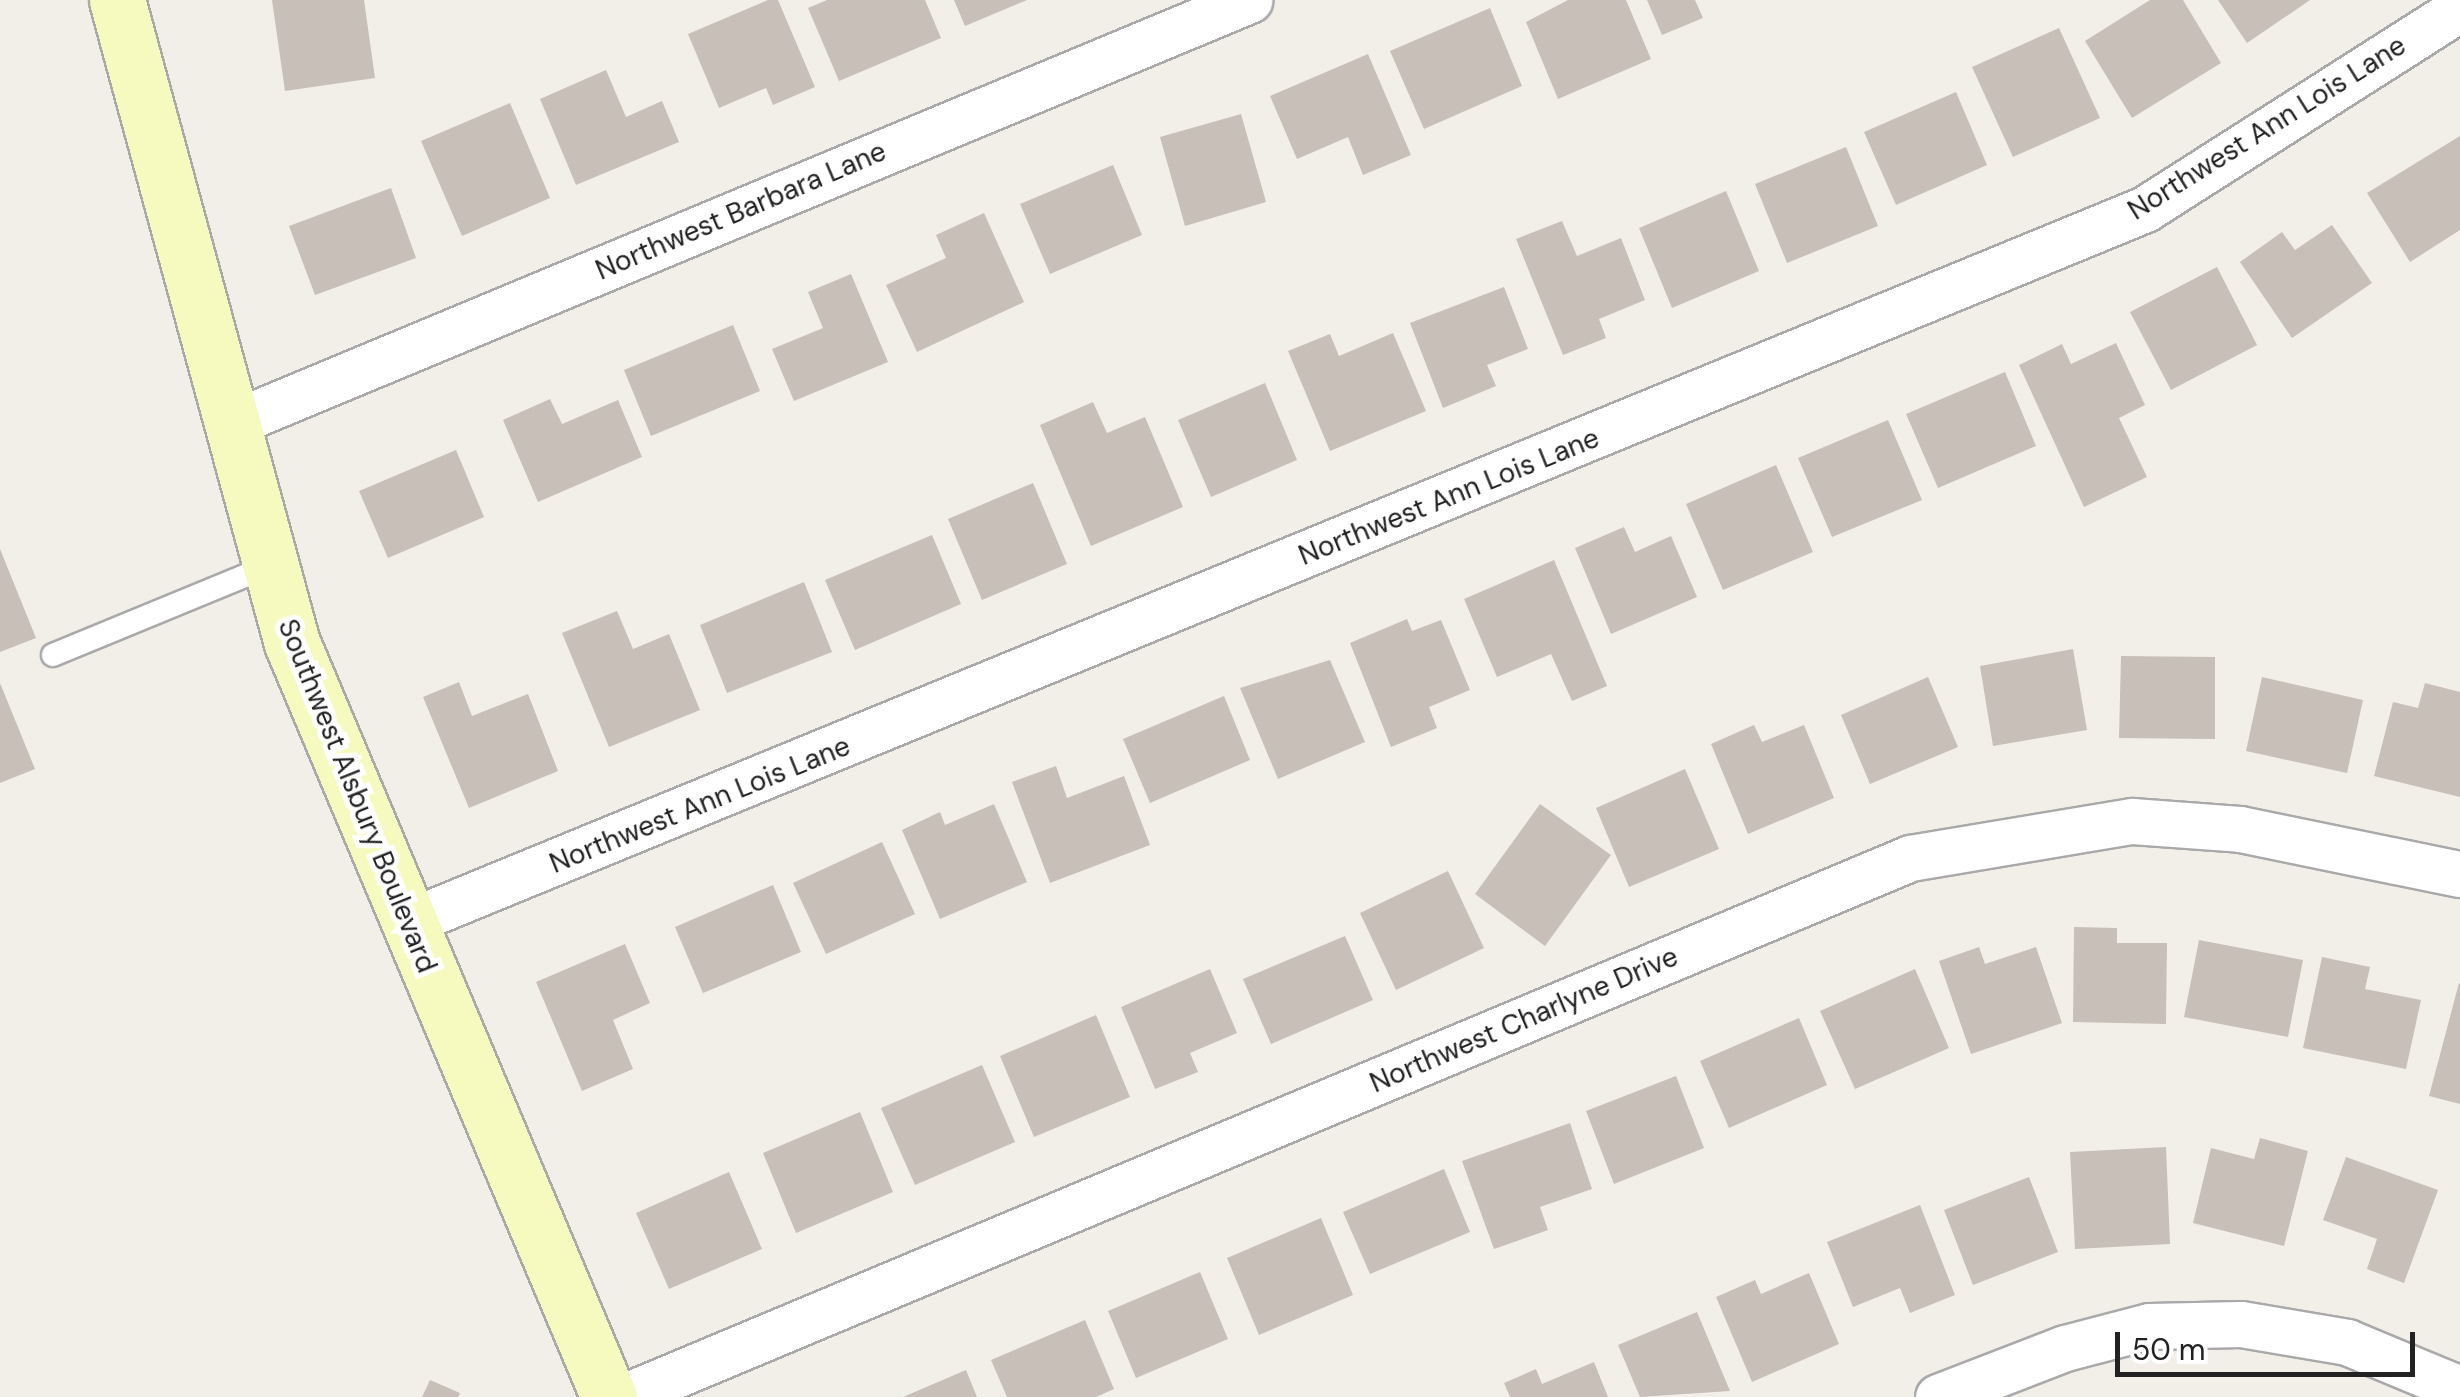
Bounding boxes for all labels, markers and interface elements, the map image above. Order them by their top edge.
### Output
street label: Northwest Ann Lois Lane [2122,29,2412,227]
street label: Northwest Barbara Lane [591,135,891,287]
street label: Northwest Ann Lois Lane [1294,421,1604,573]
street label: Southwest Alsbury Boulevard [271,614,443,978]
street label: Northwest Ann Lois Lane [545,729,855,881]
street label: Northwest Charlyne Drive [1365,940,1683,1100]
scale bar [2120,1312,2420,1374]
text: 50 m [2132,1330,2206,1369]

